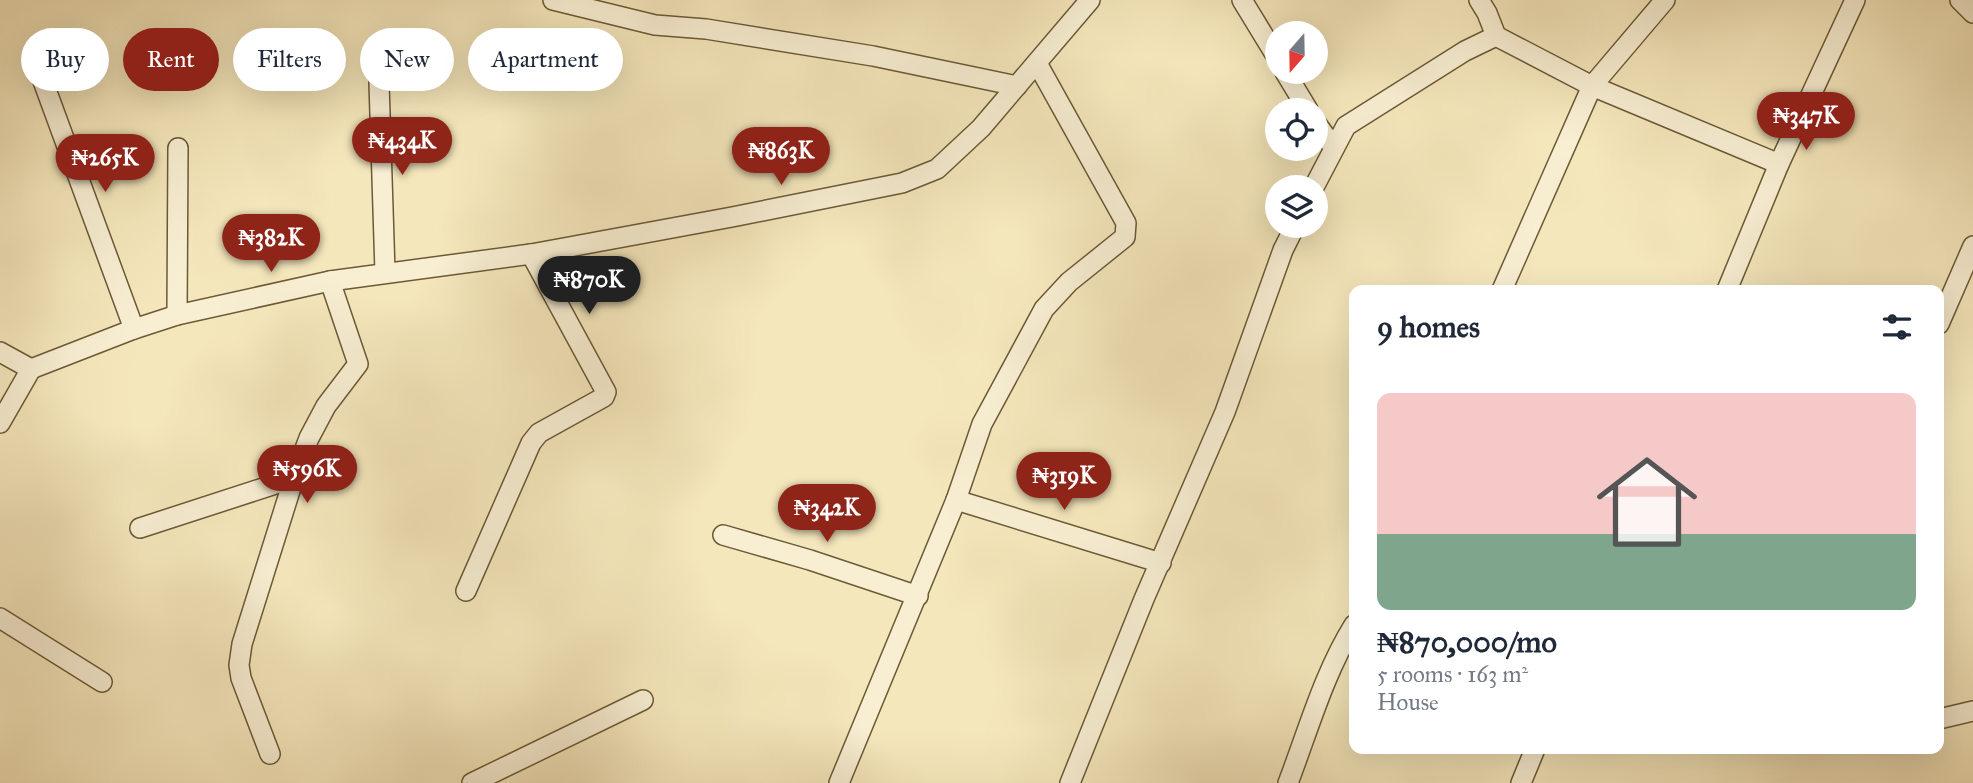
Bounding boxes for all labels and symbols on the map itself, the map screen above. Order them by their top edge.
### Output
north arrow [1265,21,1328,84]
pin: ₦347K [1757,92,1855,152]
pin: ₦434K [353,118,451,177]
pin: ₦863K [732,128,830,187]
pin: ₦265K [56,134,154,194]
pin: ₦382K [222,215,320,274]
pin: ₦870K [540,256,638,316]
pin: ₦596K [258,446,356,505]
pin: ₦319K [1015,452,1113,512]
pin: ₦342K [778,484,876,544]

